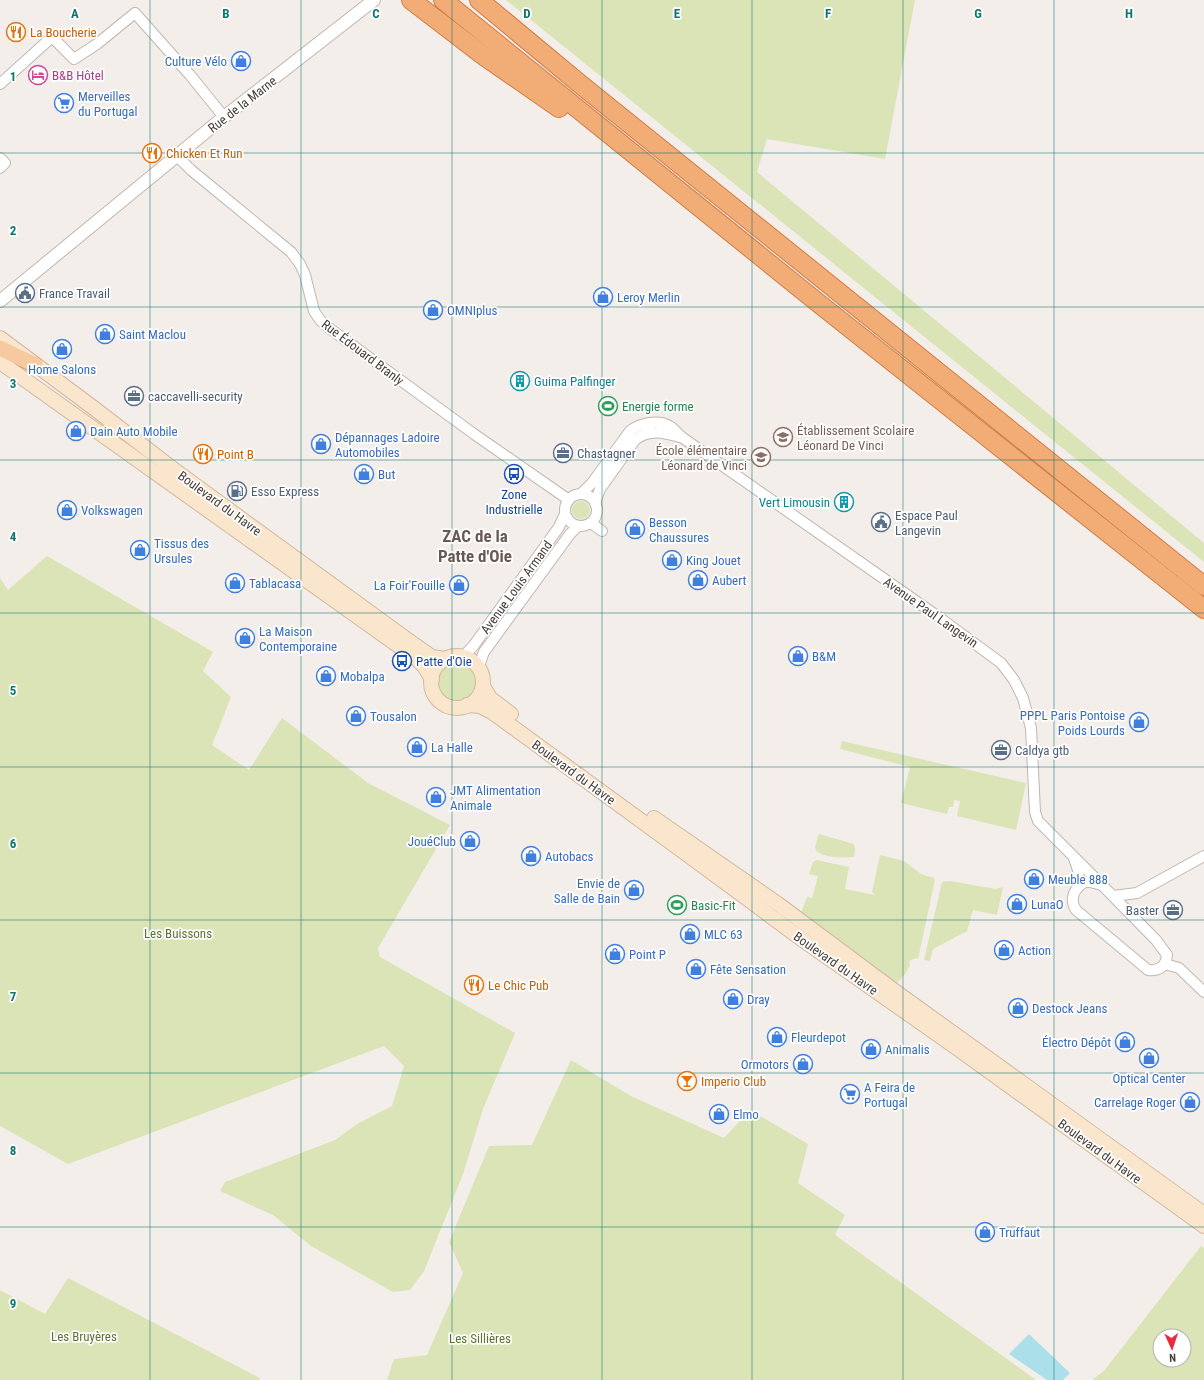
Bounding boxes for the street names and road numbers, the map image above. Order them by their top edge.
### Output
street label: Rue de la Marne [205,73,279,136]
street label: Rue Édouard Branly [319,317,407,389]
street label: Boulevard du Havre [175,468,264,539]
street label: Avenue Louis Armand [478,538,555,637]
street label: Avenue Paul Langevin [881,574,981,651]
street label: Boulevard du Havre [529,737,618,808]
street label: Boulevard du Havre [791,929,881,998]
street label: Boulevard du Havre [1055,1116,1144,1187]

